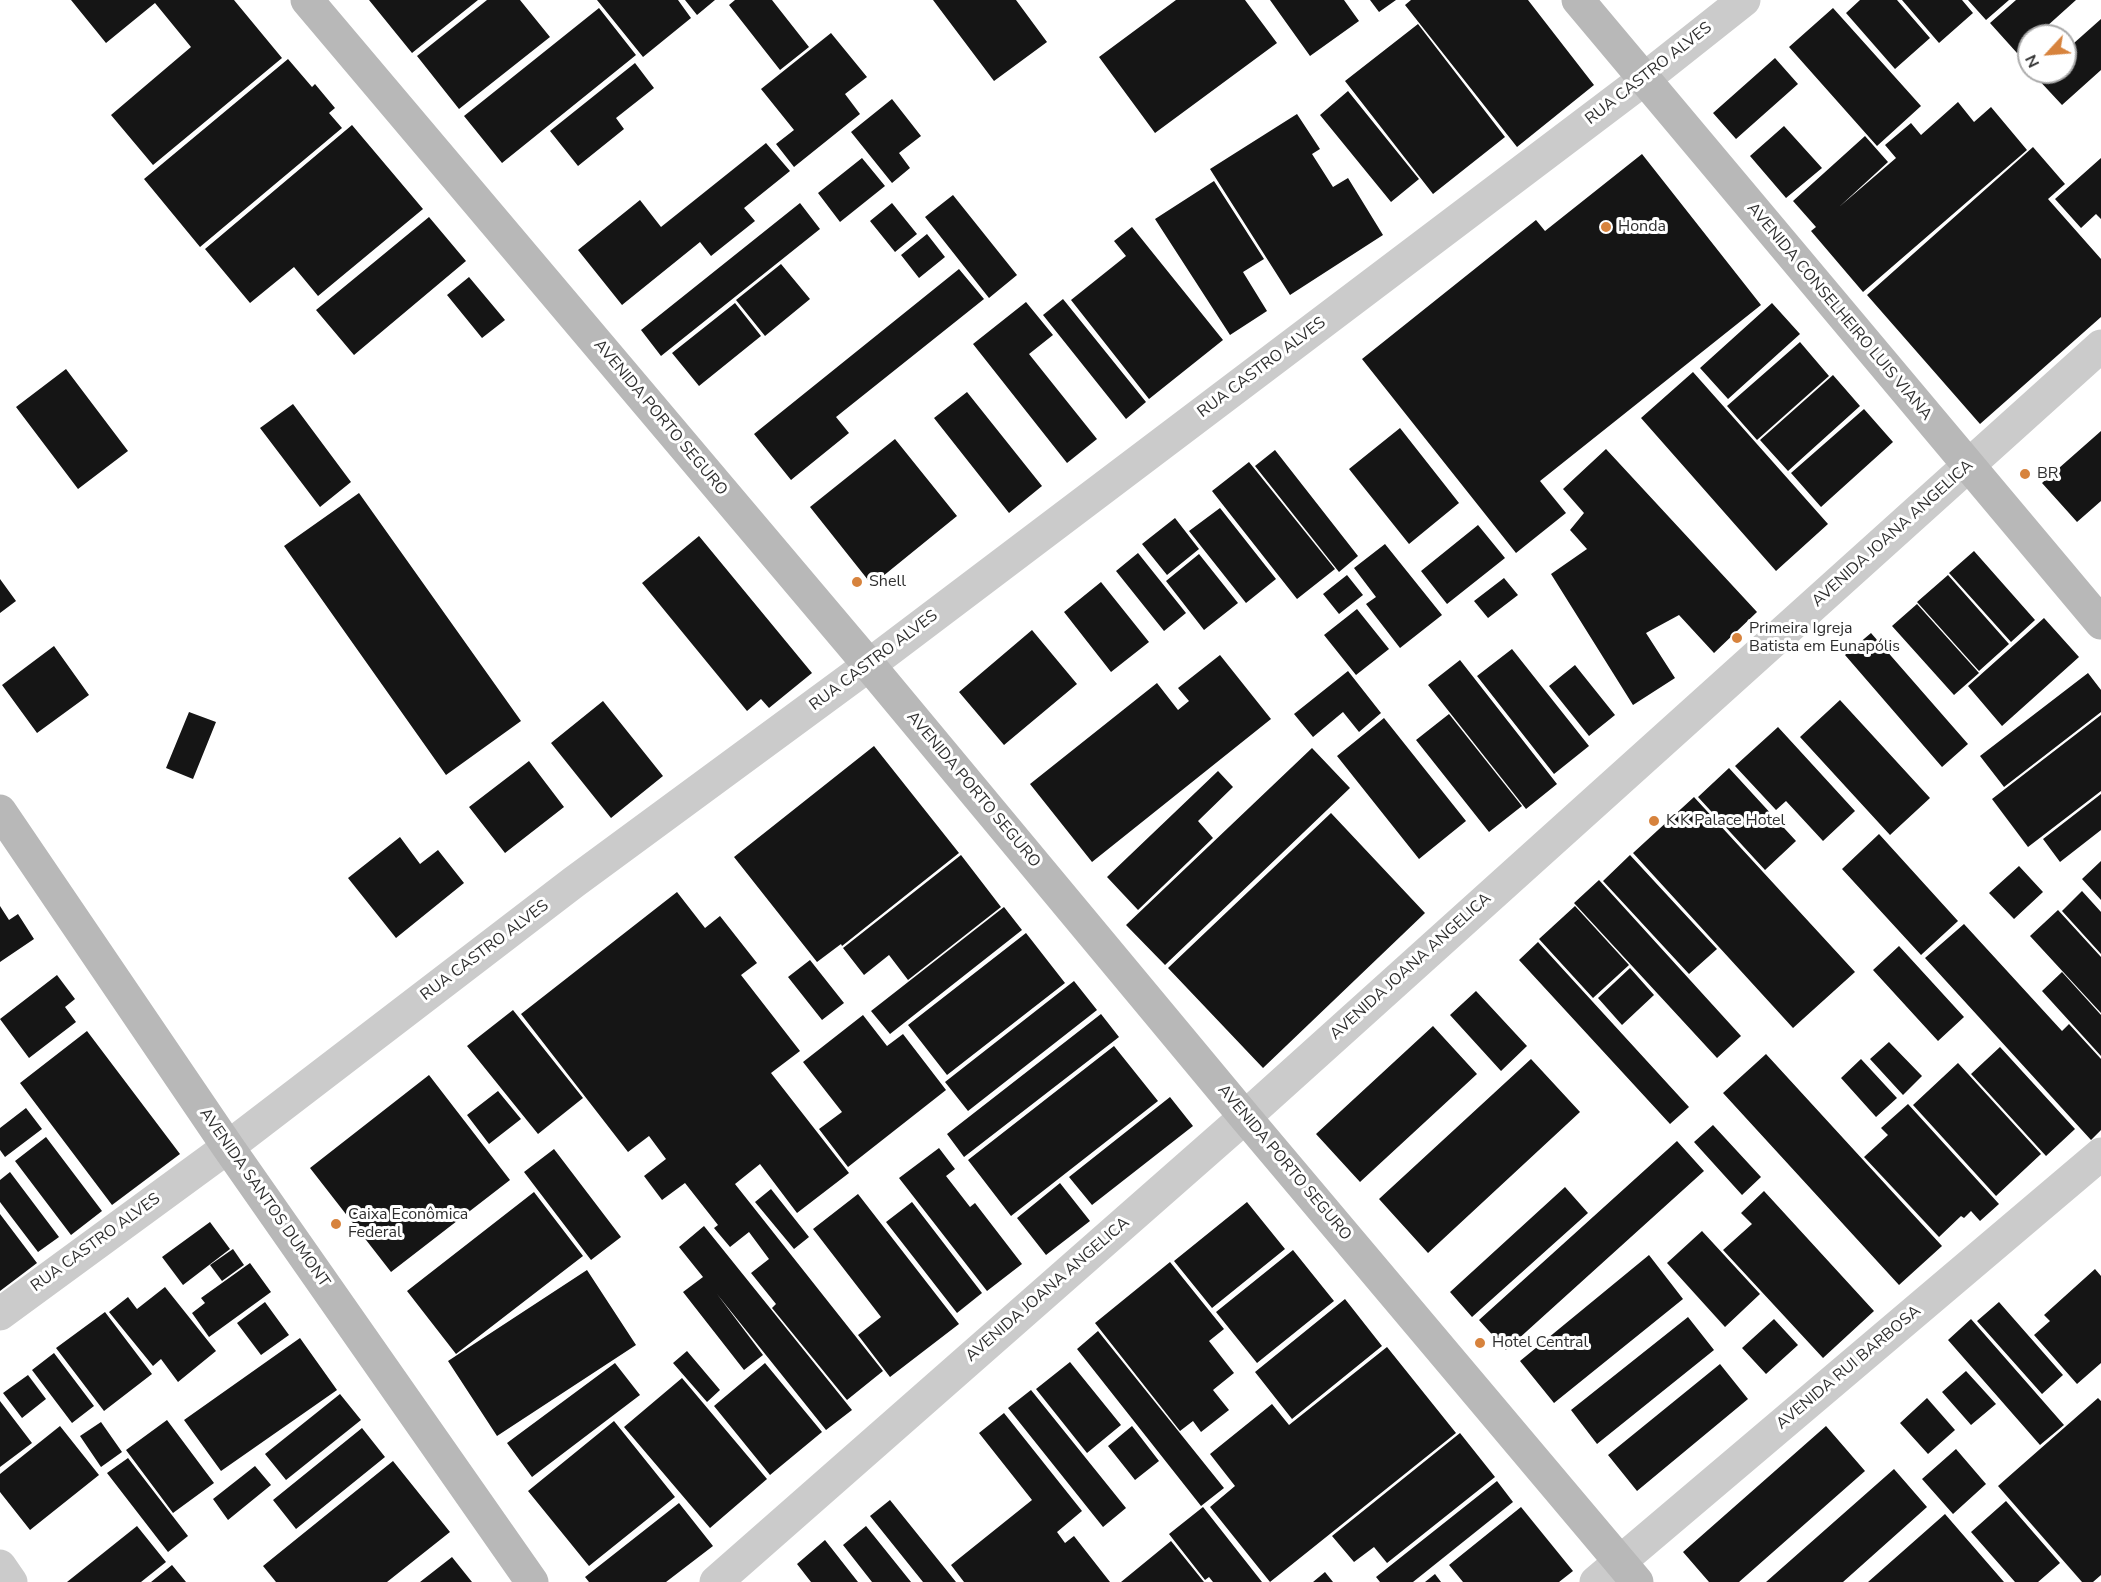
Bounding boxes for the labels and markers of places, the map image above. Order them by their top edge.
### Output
place label: Honda [1618,217,1666,237]
marker: Honda [1599,220,1613,234]
place label: BR [2037,464,2059,484]
marker: BR [2018,467,2032,481]
place label: Shell [869,572,906,592]
marker: Shell [850,575,864,589]
place label: Primeira Igreja Batista em Eunapólis [1749,619,1900,657]
marker: Primeira Igreja Batista em Eunapólis [1730,631,1744,645]
place label: K K Palace Hotel [1666,811,1785,831]
marker: K K Palace Hotel [1647,814,1661,828]
place label: Caixa Econômica Federal [348,1205,468,1243]
marker: Caixa Econômica Federal [329,1217,343,1231]
place label: Hotel Central [1492,1333,1588,1353]
marker: Hotel Central [1473,1336,1487,1350]

